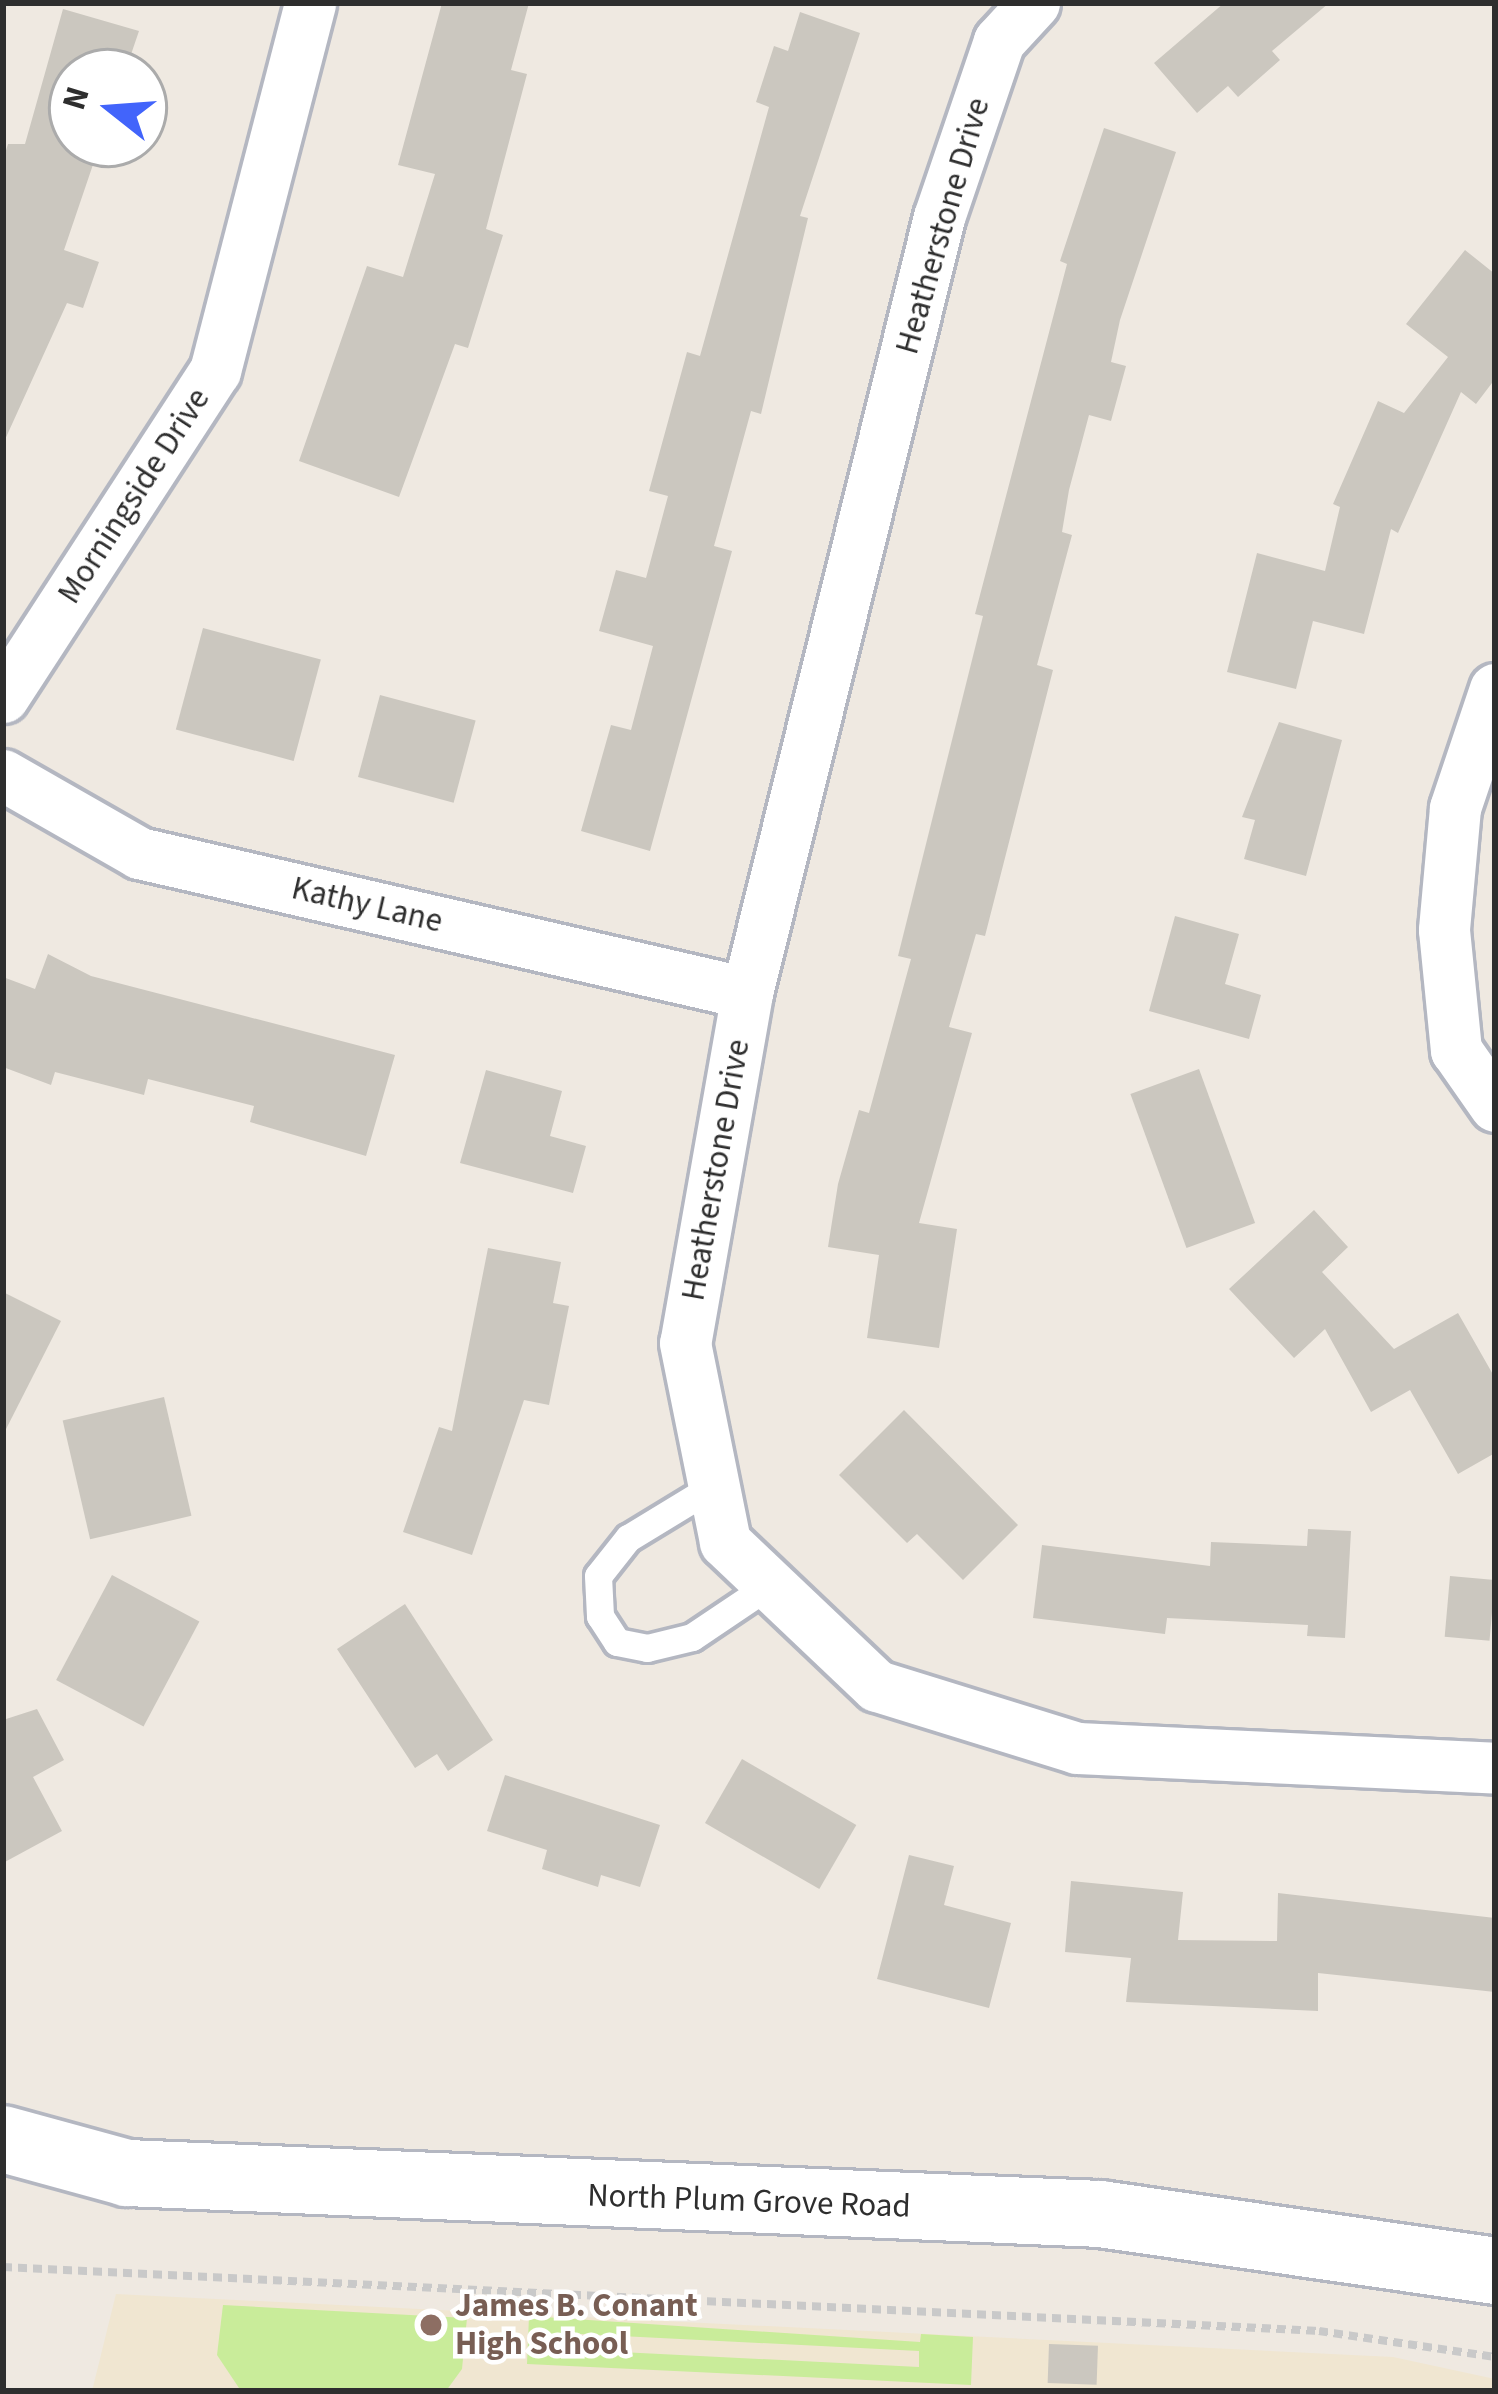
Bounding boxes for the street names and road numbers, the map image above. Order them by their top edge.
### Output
street label: Heatherstone Drive [887,93,999,359]
street label: Morningside Drive [50,381,218,611]
street label: Kathy Lane [288,868,446,942]
street label: Heatherstone Drive [674,1036,758,1304]
street label: North Plum Grove Road [587,2176,911,2226]

